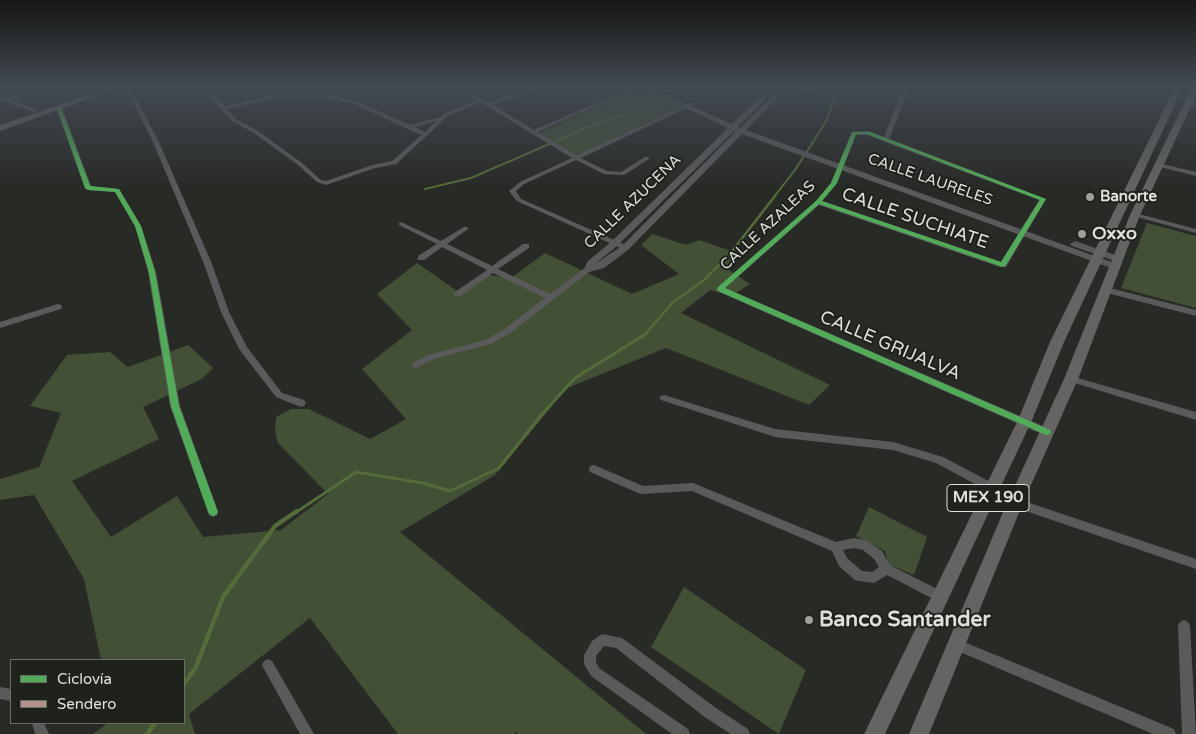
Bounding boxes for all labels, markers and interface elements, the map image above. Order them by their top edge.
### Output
street label: CALLE LAURELES [865,150,995,210]
street label: CALLE AZUCENA [581,151,685,253]
street label: CALLE AZALEAS [717,177,819,275]
street label: CALLE SUCHIATE [839,184,991,254]
place label: Banorte [1100,188,1157,206]
marker: Banorte [1084,191,1096,203]
place label: Oxxo [1092,223,1137,245]
marker: Oxxo [1076,228,1088,240]
street label: CALLE GRIJALVA [816,307,964,385]
road number: MEX 190 [947,484,1029,512]
place label: Banco Santander [819,607,991,633]
marker: Banco Santander [803,614,815,626]
legend [10,659,185,724]
text: Ciclovía [57,670,112,688]
text: Sendero [57,695,116,713]

